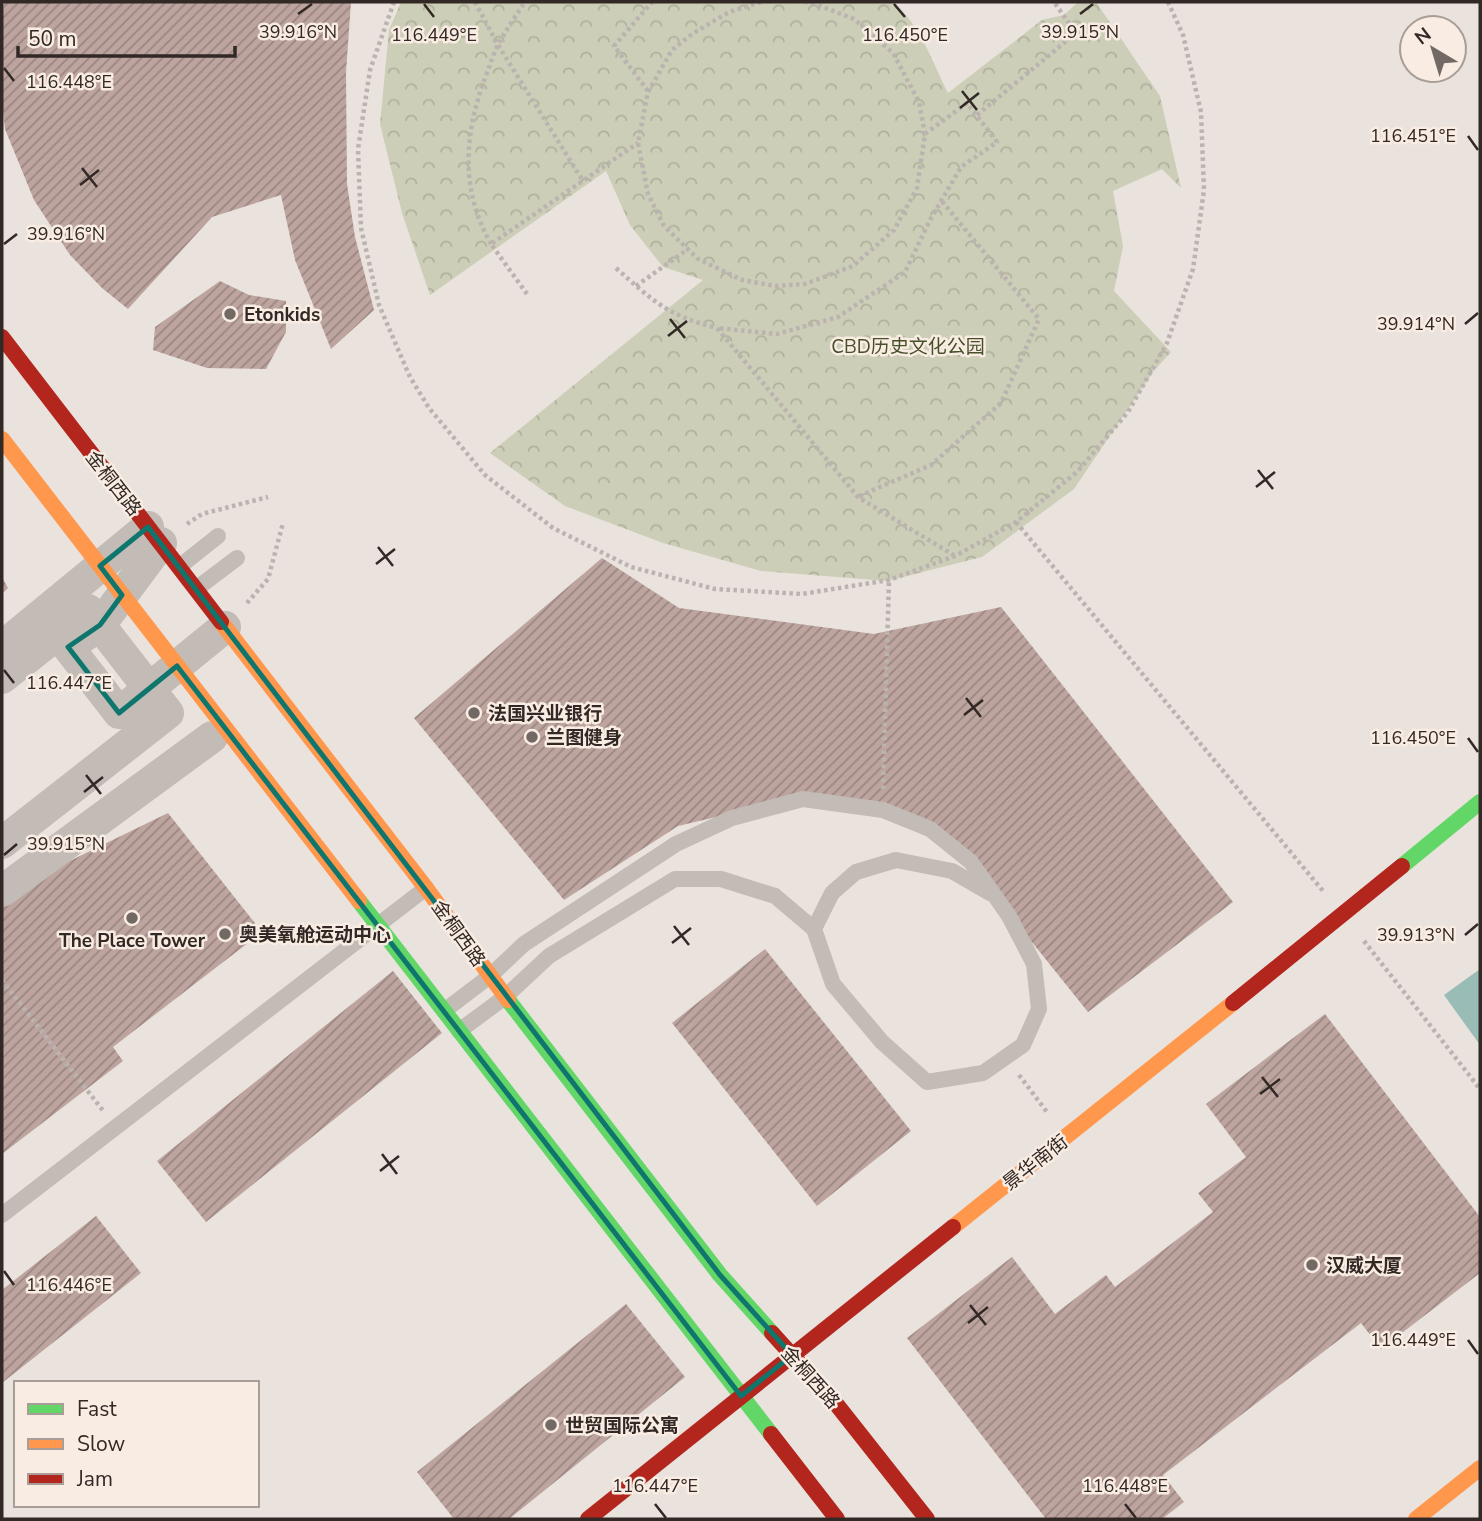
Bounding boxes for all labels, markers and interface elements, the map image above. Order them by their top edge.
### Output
scale bar [18,14,234,58]
north arrow [1398,14,1468,84]
text: 39.916°N [259,20,337,44]
text: 39.915°N [1041,20,1119,44]
text: N [1410,22,1437,51]
text: 116.449°E [391,23,477,47]
text: 116.450°E [862,23,948,47]
text: 50 m [28,25,77,53]
text: 116.448°E [26,70,112,94]
text: 116.451°E [1370,124,1456,148]
text: 39.916°N [27,222,105,246]
place label: Etonkids [244,302,320,328]
marker: Etonkids [222,306,238,322]
text: 39.914°N [1377,312,1455,336]
park label: CBD历史文化公园 [831,334,985,360]
street label: 金桐西路 [80,446,147,522]
text: 116.447°E [26,671,112,695]
place label: 法国兴业银行 [488,701,602,727]
marker: 法国兴业银行 [466,705,482,721]
place label: 兰图健身 [546,725,622,751]
text: 116.450°E [1370,726,1456,750]
marker: 兰图健身 [524,729,540,745]
text: 39.915°N [27,832,105,856]
street label: 金桐西路 [425,895,491,972]
marker: The Place Tower [124,910,140,926]
place label: 奥美氧舱运动中心 [239,922,391,948]
text: 39.913°N [1377,923,1455,947]
marker: 奥美氧舱运动中心 [217,926,233,942]
place label: The Place Tower [59,928,206,954]
street label: 景华南街 [998,1129,1074,1196]
place label: 汉威大厦 [1326,1253,1402,1279]
marker: 汉威大厦 [1304,1257,1320,1273]
text: 116.446°E [26,1273,112,1297]
text: 116.449°E [1370,1328,1456,1352]
street label: 金桐西路 [775,1341,845,1415]
legend [14,1381,259,1507]
text: Fast [77,1395,117,1423]
place label: 世贸国际公寓 [565,1413,679,1439]
marker: 世贸国际公寓 [543,1417,559,1433]
text: Slow [77,1430,126,1458]
text: Jam [76,1465,113,1493]
text: 116.447°E [612,1474,698,1498]
text: 116.448°E [1082,1474,1168,1498]

